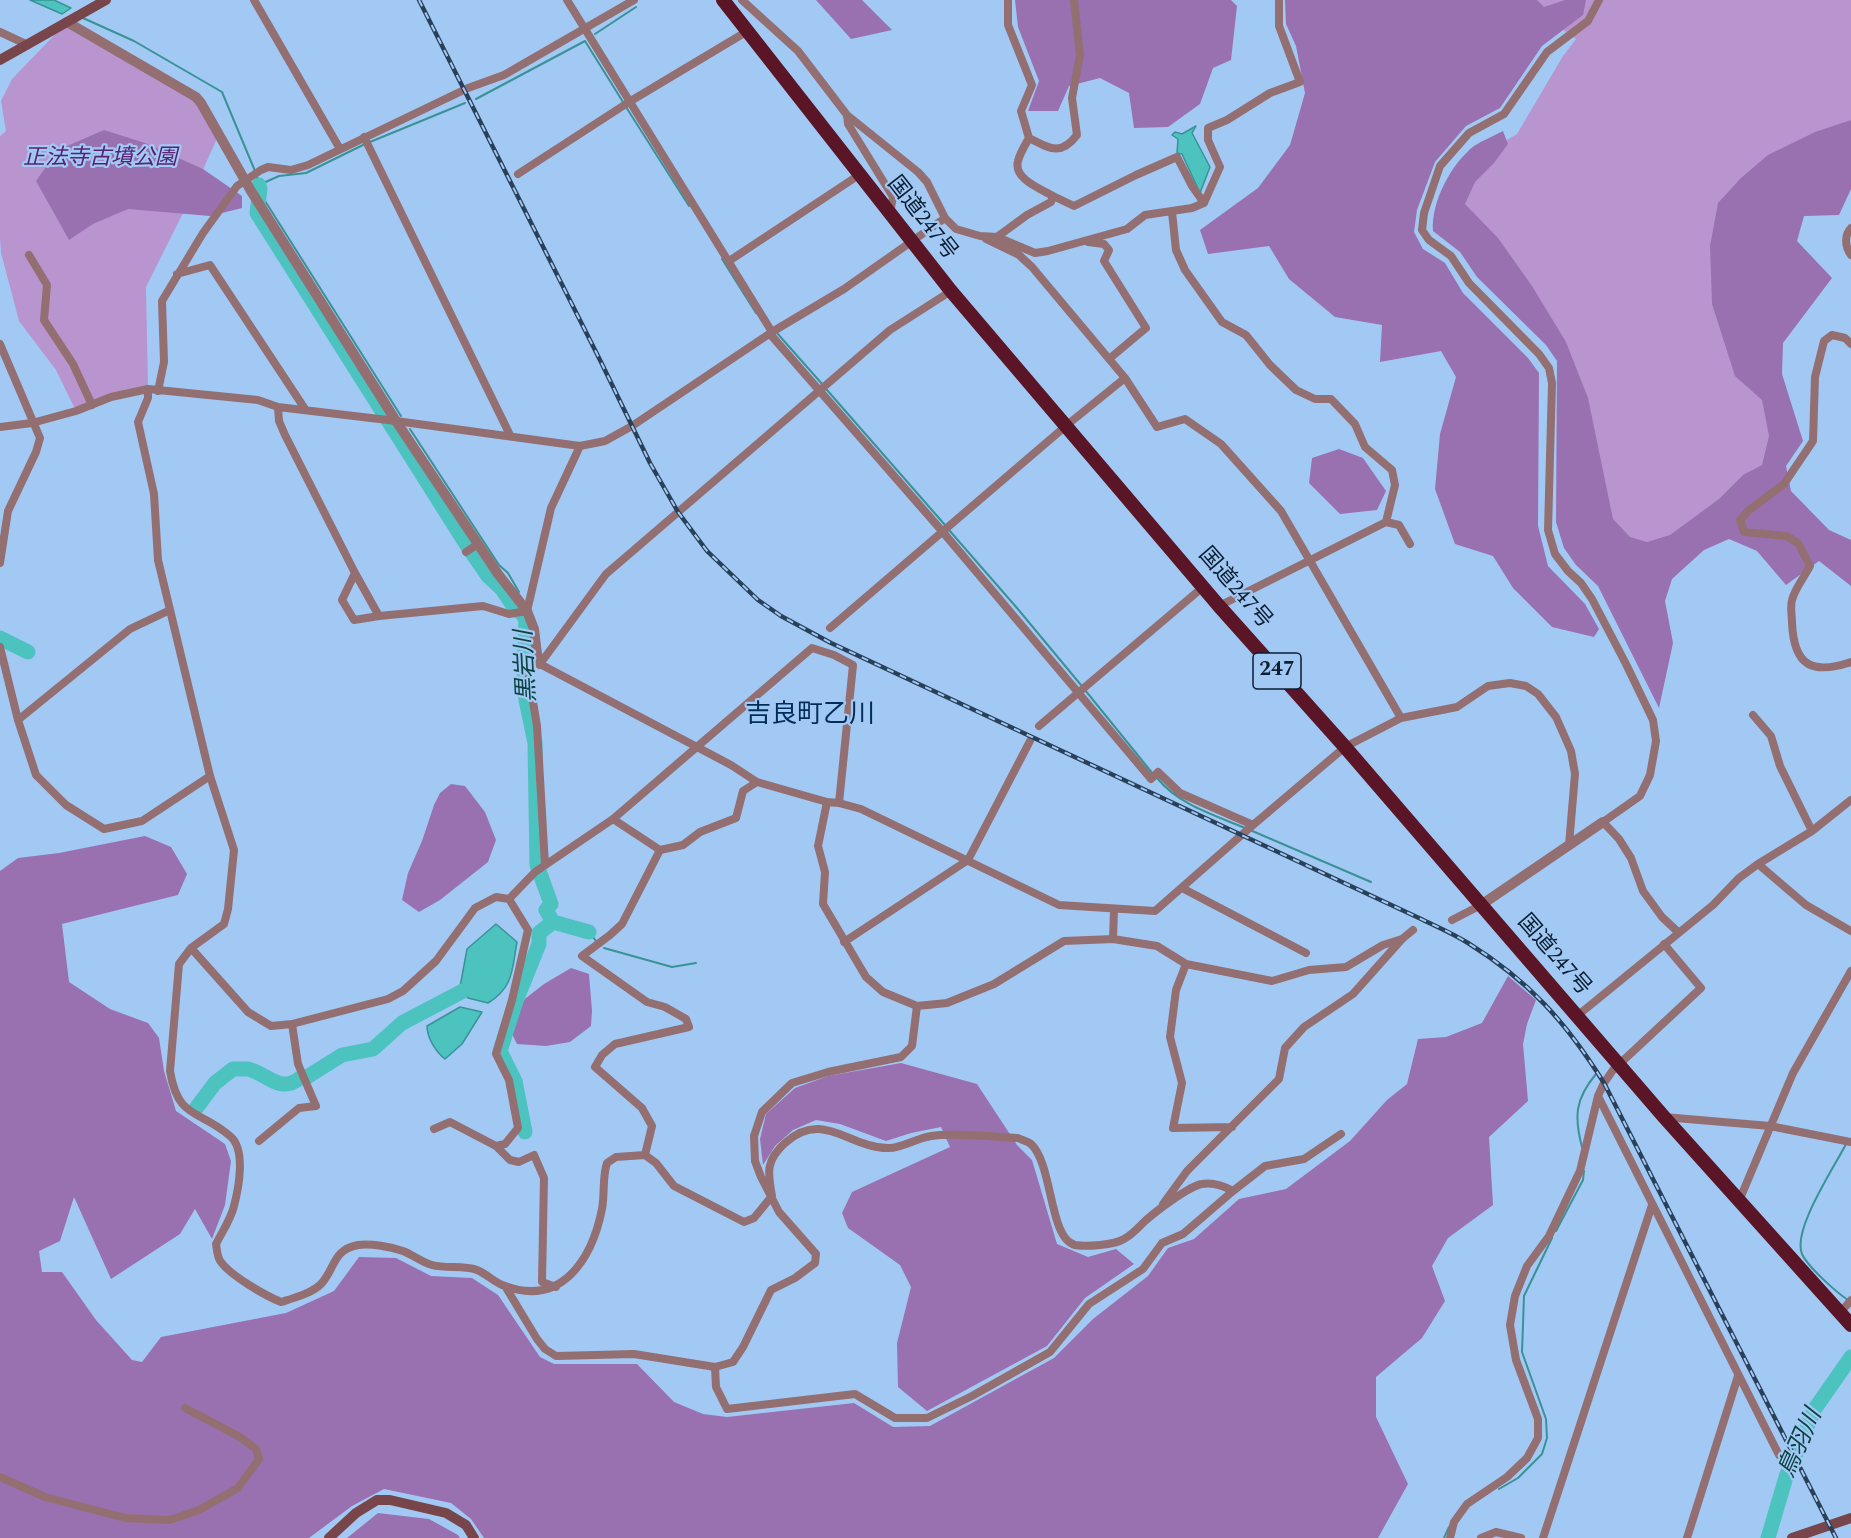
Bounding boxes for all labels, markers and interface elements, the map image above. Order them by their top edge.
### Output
park label: 正法寺古墳公園 [23,147,177,173]
street label: 国道247号 [880,172,962,266]
street label: 国道247号 [1192,543,1276,635]
water label: 黒岩川 [512,629,544,703]
road number: 247 [1253,653,1301,689]
district label: 吉良町乙川 [745,701,875,733]
street label: 国道247号 [1511,910,1595,1002]
water label: 鳥羽川 [1774,1405,1830,1483]

